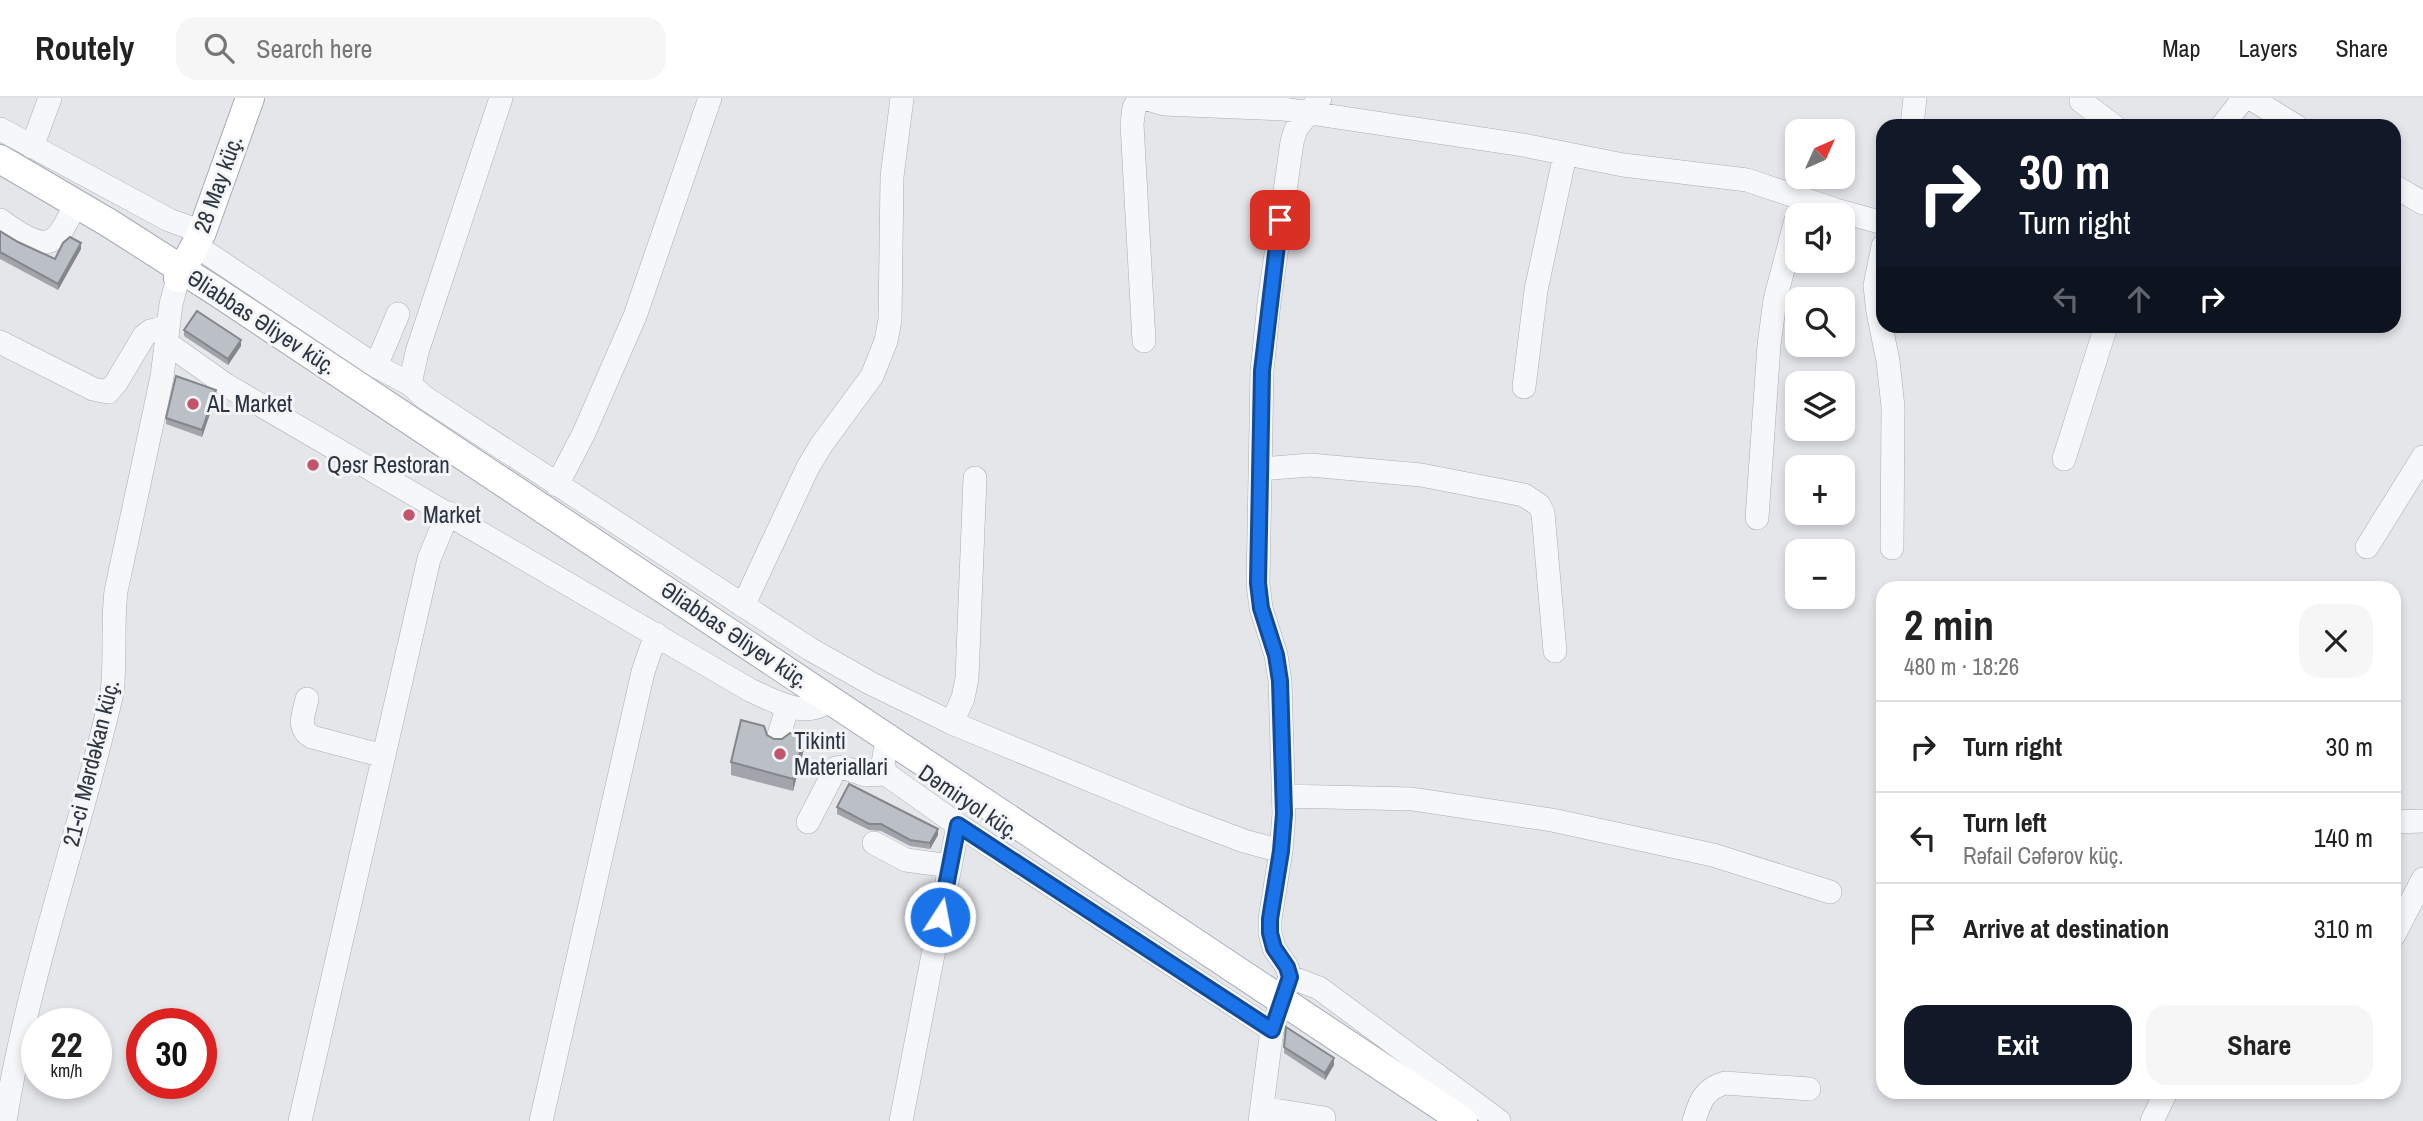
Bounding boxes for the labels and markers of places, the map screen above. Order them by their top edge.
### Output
pin [1250,190,1310,250]
place label: AL Market [206,388,292,419]
marker: AL Market [185,396,201,412]
place label: Qəsr Restoran [327,449,450,480]
marker: Qəsr Restoran [305,457,321,473]
place label: Market [423,499,481,530]
marker: Market [401,507,417,523]
place label: Tikinti Materiallari [794,725,888,782]
marker: Tikinti Materiallari [772,746,788,762]

